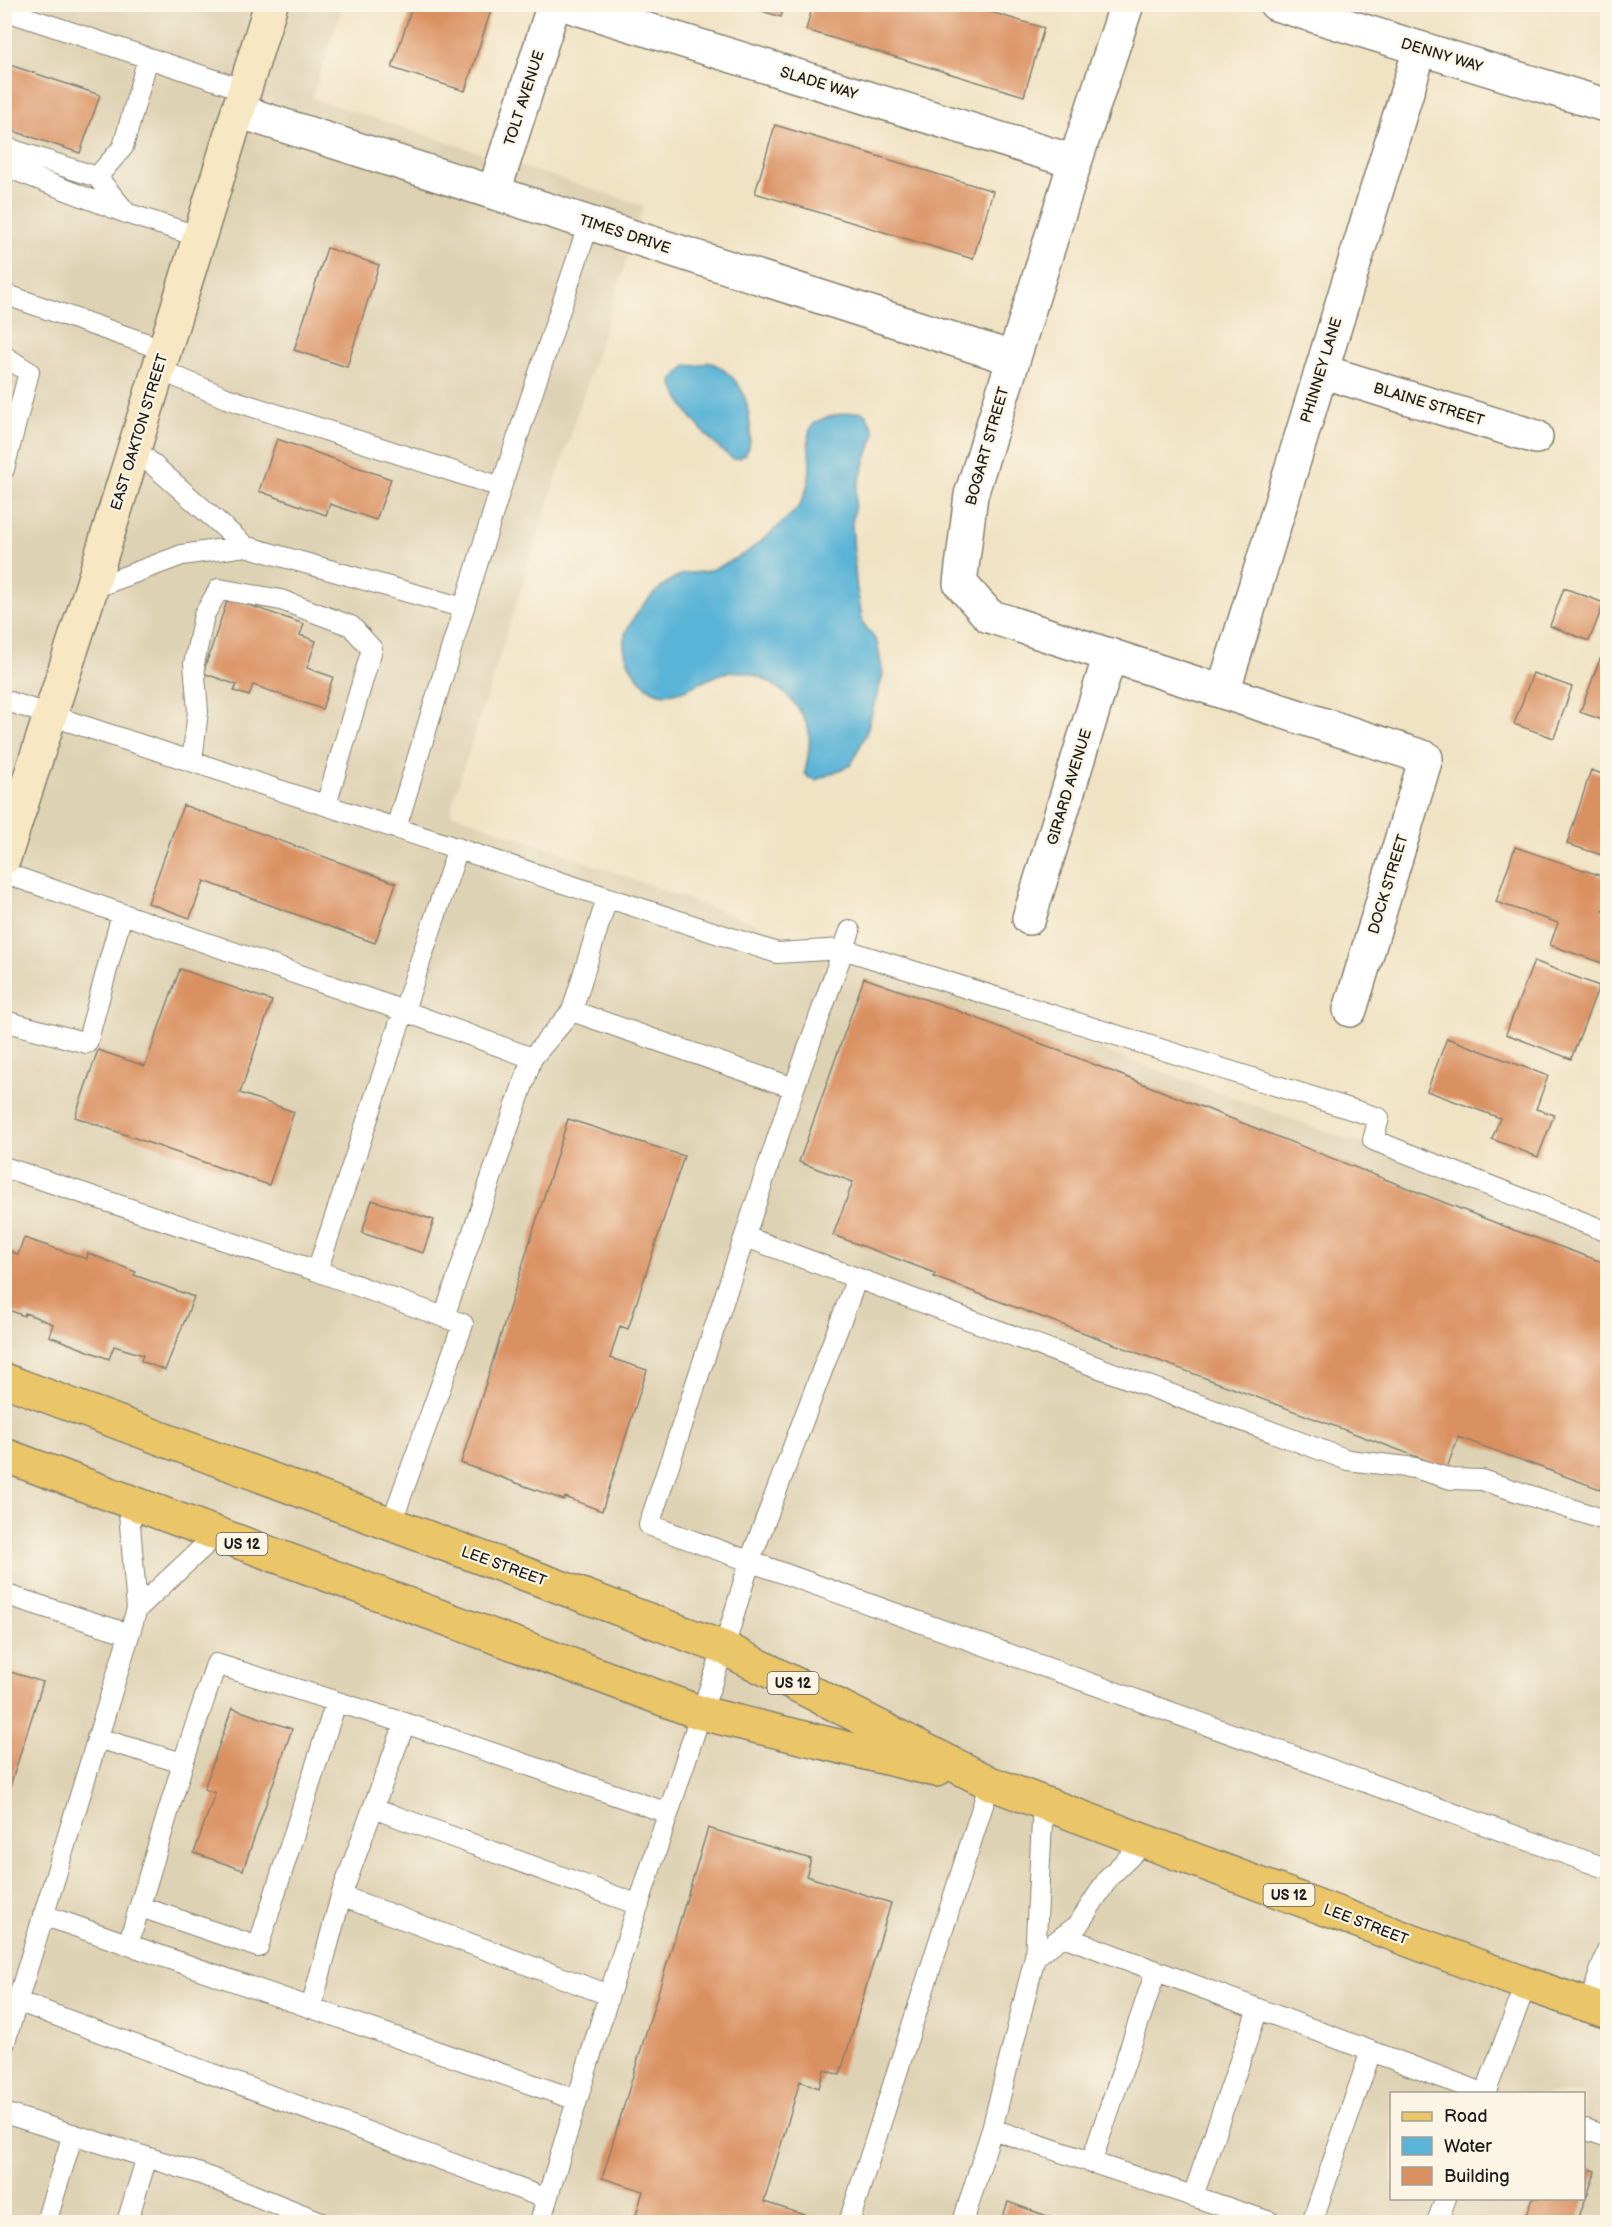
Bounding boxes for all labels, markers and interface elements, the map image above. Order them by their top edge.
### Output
street label: DENNY WAY [1399,34,1485,77]
street label: TOLT AVENUE [500,48,549,148]
street label: SLADE WAY [778,63,860,104]
street label: TIMES DRIVE [577,211,673,258]
street label: PHINNEY LANE [1296,315,1347,425]
street label: EAST OAKTON STREET [107,352,172,513]
street label: BLAINE STREET [1371,379,1487,430]
street label: BOGART STREET [961,385,1013,508]
street label: GIRARD AVENUE [1043,727,1096,848]
street label: DOCK STREET [1364,832,1413,936]
road number: US 12 [216,1533,268,1555]
street label: LEE STREET [459,1542,549,1591]
road number: US 12 [768,1672,818,1694]
road number: US 12 [1264,1884,1314,1906]
street label: LEE STREET [1321,1900,1411,1949]
legend [1390,2092,1585,2200]
text: Road [1444,2106,1488,2127]
text: Water [1444,2136,1492,2157]
text: Building [1444,2166,1510,2187]

